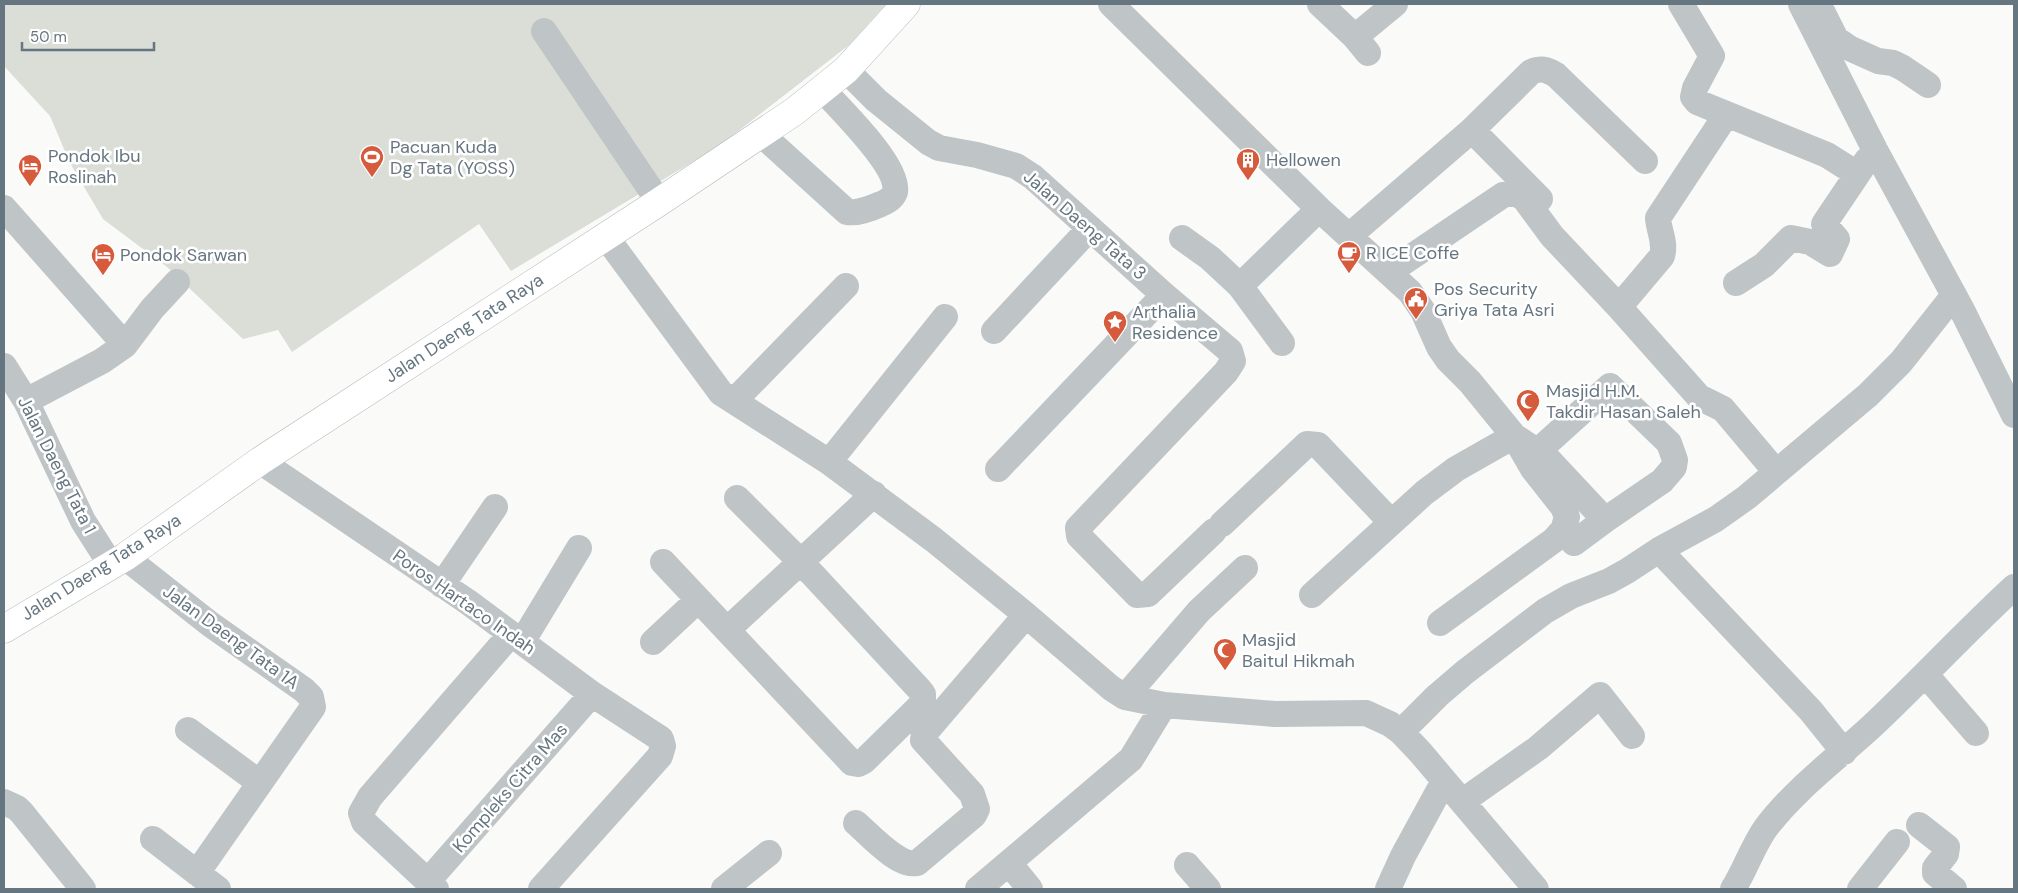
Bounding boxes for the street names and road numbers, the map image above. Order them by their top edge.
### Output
street label: Jalan Daeng Tata 3 [1018,165,1152,285]
street label: Jalan Daeng Tata Raya [380,268,548,388]
street label: Jalan Daeng Tata 1 [12,392,102,538]
street label: Jalan Daeng Tata Raya [16,508,186,626]
street label: Poros Hartaco Indah [388,544,540,660]
street label: Jalan Daeng Tata 1A [158,579,304,695]
street label: Kompleks Citra Mas [447,718,573,858]

